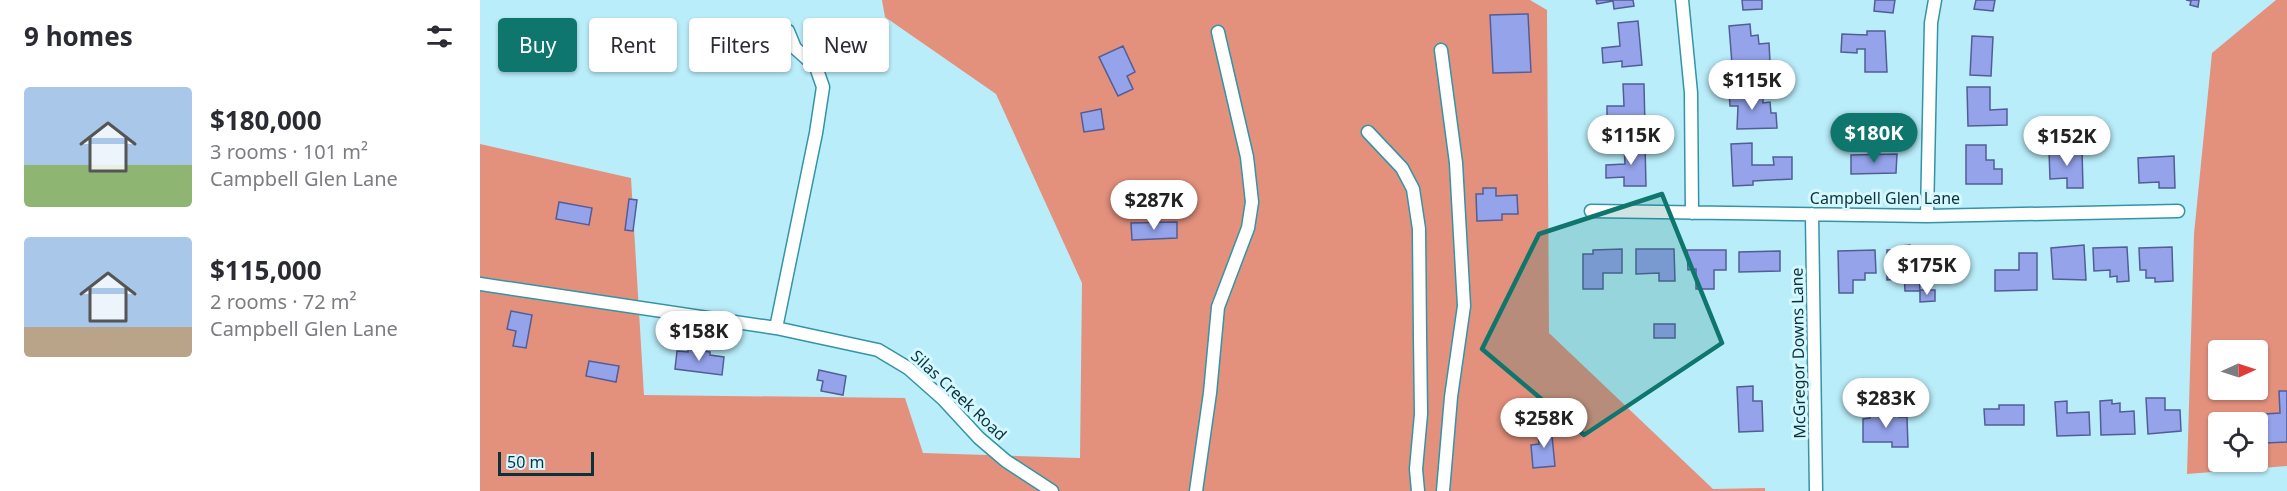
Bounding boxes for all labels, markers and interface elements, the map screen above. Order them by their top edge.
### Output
text: 9 homes [24,18,133,54]
chip: Buy [498,18,577,72]
chip: Rent [589,18,677,72]
chip: Filters [689,18,791,72]
chip: New [803,18,889,72]
icon: filters [423,20,456,53]
pin: $115K [1710,60,1794,111]
text: $115K [1722,66,1782,93]
text: $180,000 [210,102,322,138]
icon: home [72,111,144,183]
pin: $180K [1832,113,1916,164]
pin: $115K [1589,115,1673,166]
pin: $152K [2025,116,2109,167]
text: $180K [1844,119,1904,146]
text: $115K [1601,121,1661,148]
text: $152K [2037,122,2097,149]
text: 3 rooms · 101 m² [210,138,368,165]
text: Campbell Glen Lane [210,165,398,192]
pin: $287K [1112,180,1196,231]
text: $287K [1124,186,1184,213]
street label: Campbell Glen Lane [1810,187,1960,209]
pin: $175K [1885,245,1969,296]
text: $175K [1897,251,1957,278]
text: $115,000 [210,252,322,288]
icon: home [72,261,144,333]
street label: McGregor Downs Lane [1786,267,1810,439]
text: 2 rooms · 72 m² [210,288,357,315]
pin: $158K [657,311,741,362]
text: Campbell Glen Lane [210,315,398,342]
text: $158K [669,317,729,344]
north arrow [2208,340,2268,400]
map controls [2208,340,2268,472]
street label: Silas Creek Road [906,345,1012,445]
pin: $283K [1844,378,1928,429]
text: $283K [1856,384,1916,411]
pin: $258K [1502,398,1586,449]
text: $258K [1514,404,1574,431]
button: locate [2208,412,2268,472]
scale bar [498,449,594,476]
text: 50 m [507,451,544,473]

